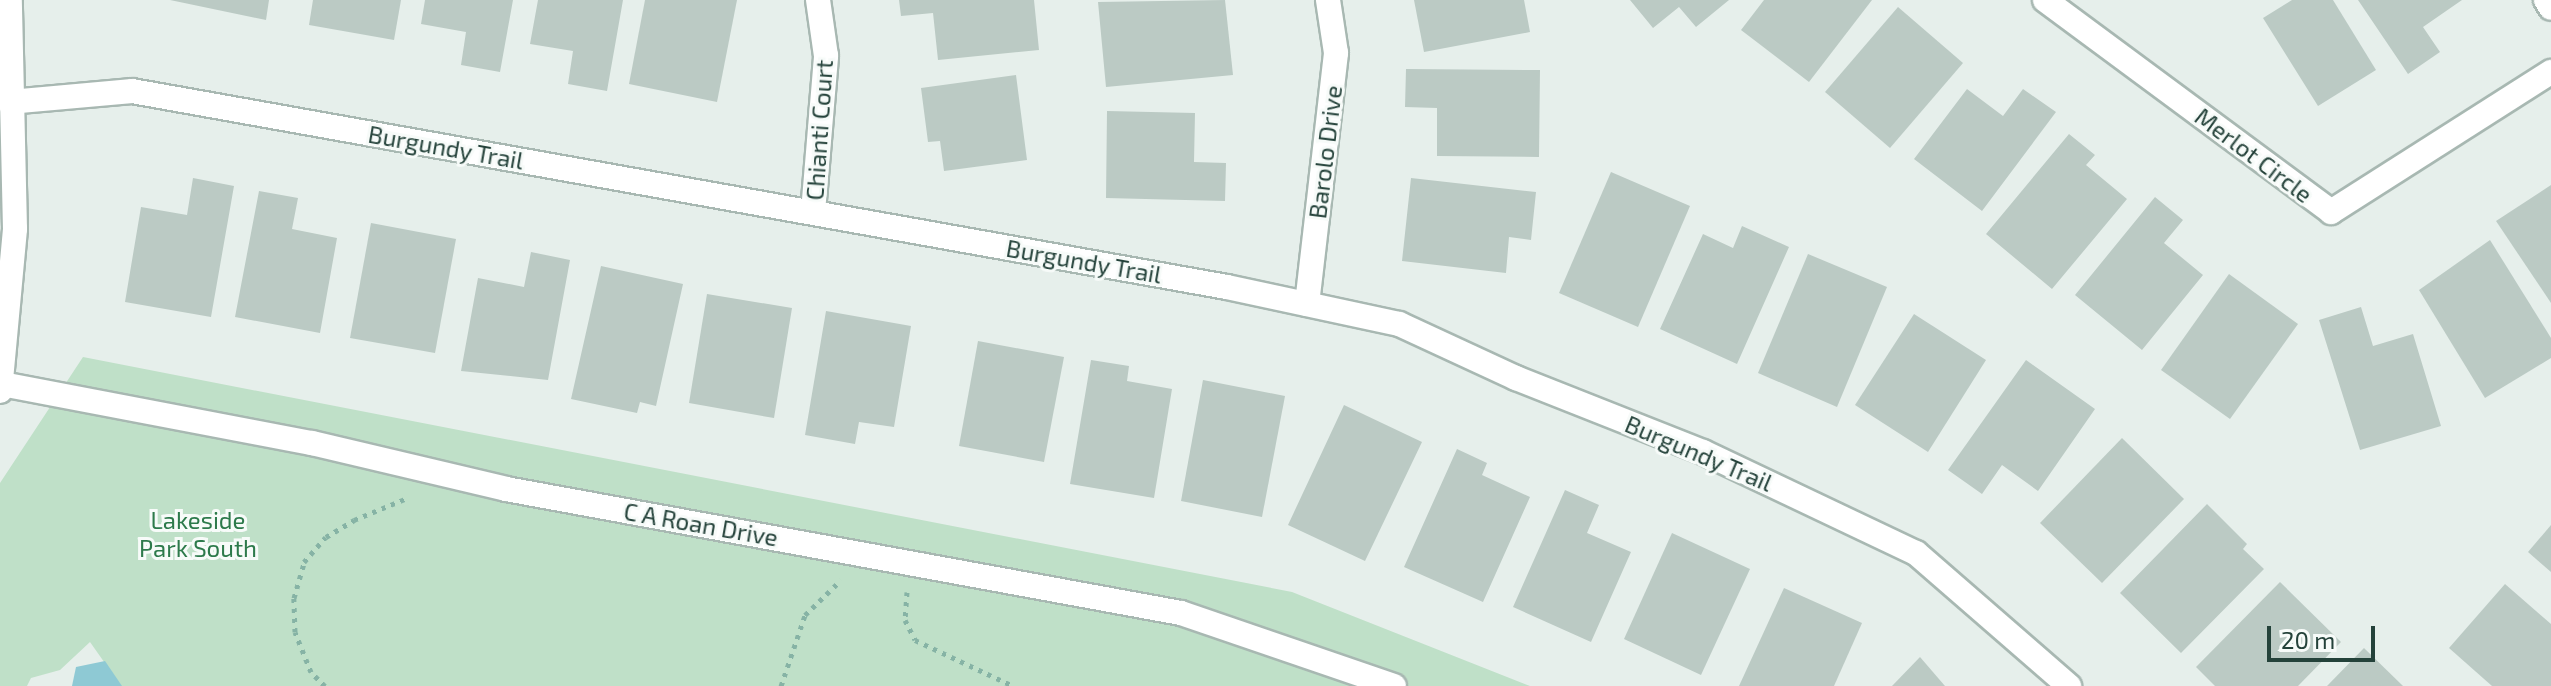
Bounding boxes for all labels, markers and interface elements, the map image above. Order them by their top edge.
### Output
street label: Chianti Court [800,59,838,201]
street label: Barolo Drive [1303,84,1347,220]
street label: Merlot Circle [2190,102,2318,208]
street label: Burgundy Trail [365,119,527,175]
street label: Burgundy Trail [1003,233,1165,289]
street label: Burgundy Trail [1620,409,1778,497]
street label: C A Roan Drive [621,496,781,552]
park label: Lakeside Park South [139,506,257,562]
scale bar [2271,610,2379,660]
text: 20 m [2281,625,2335,654]

